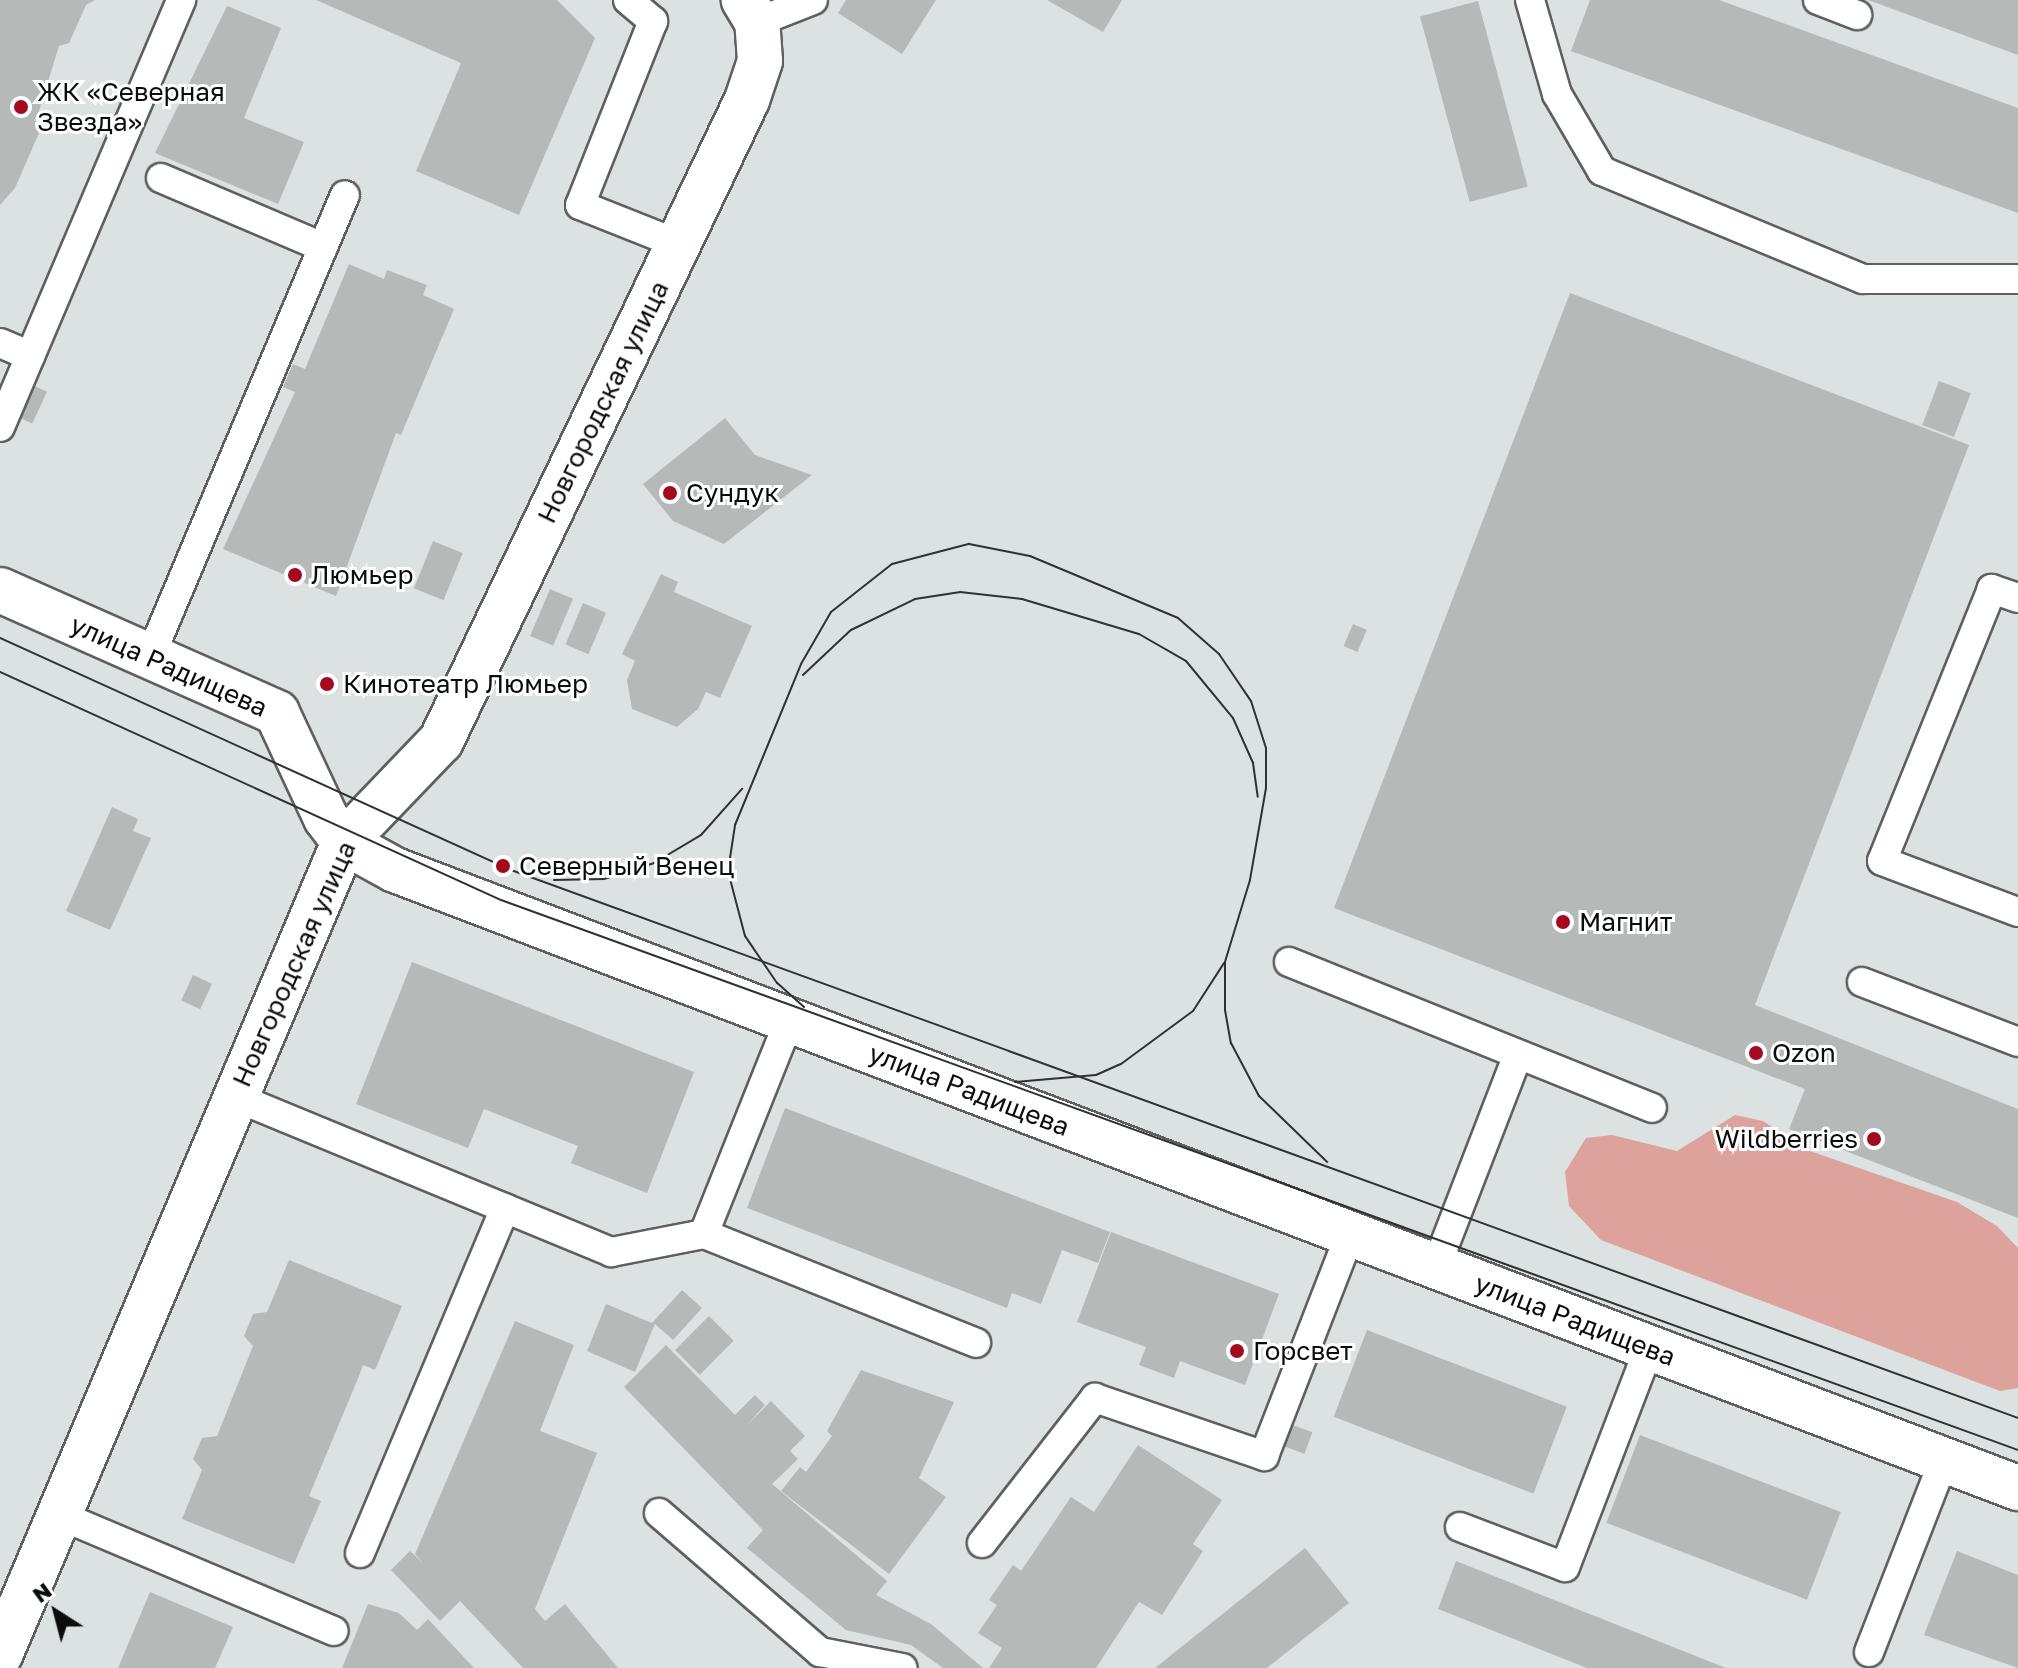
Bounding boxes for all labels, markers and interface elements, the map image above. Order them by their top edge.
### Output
place label: ЖК «Северная Звезда» [37,76,225,138]
marker: ЖК «Северная Звезда» [12,98,30,116]
street label: Новгородская улица [531,276,675,528]
place label: Сундук [686,477,779,509]
marker: Сундук [661,484,679,502]
place label: Люмьер [311,559,413,591]
marker: Люмьер [286,566,304,584]
street label: улица Радищева [66,609,272,723]
place label: Кинотеатр Люмьер [343,668,588,700]
marker: Кинотеатр Люмьер [318,675,336,693]
street label: Новгородская улица [226,836,362,1092]
place label: Северный Венец [519,850,734,882]
marker: Северный Венец [494,857,512,875]
place label: Магнит [1579,906,1672,938]
marker: Магнит [1554,913,1572,931]
street label: улица Радищева [864,1037,1074,1143]
place label: Ozon [1772,1037,1836,1069]
marker: Ozon [1747,1044,1765,1062]
place label: Wildberries [1715,1123,1858,1155]
marker: Wildberries [1865,1130,1883,1148]
street label: улица Радищева [1470,1267,1680,1373]
place label: Горсвет [1253,1335,1353,1367]
marker: Горсвет [1228,1342,1246,1360]
north arrow [16,1572,96,1652]
text: N [27,1576,56,1608]

